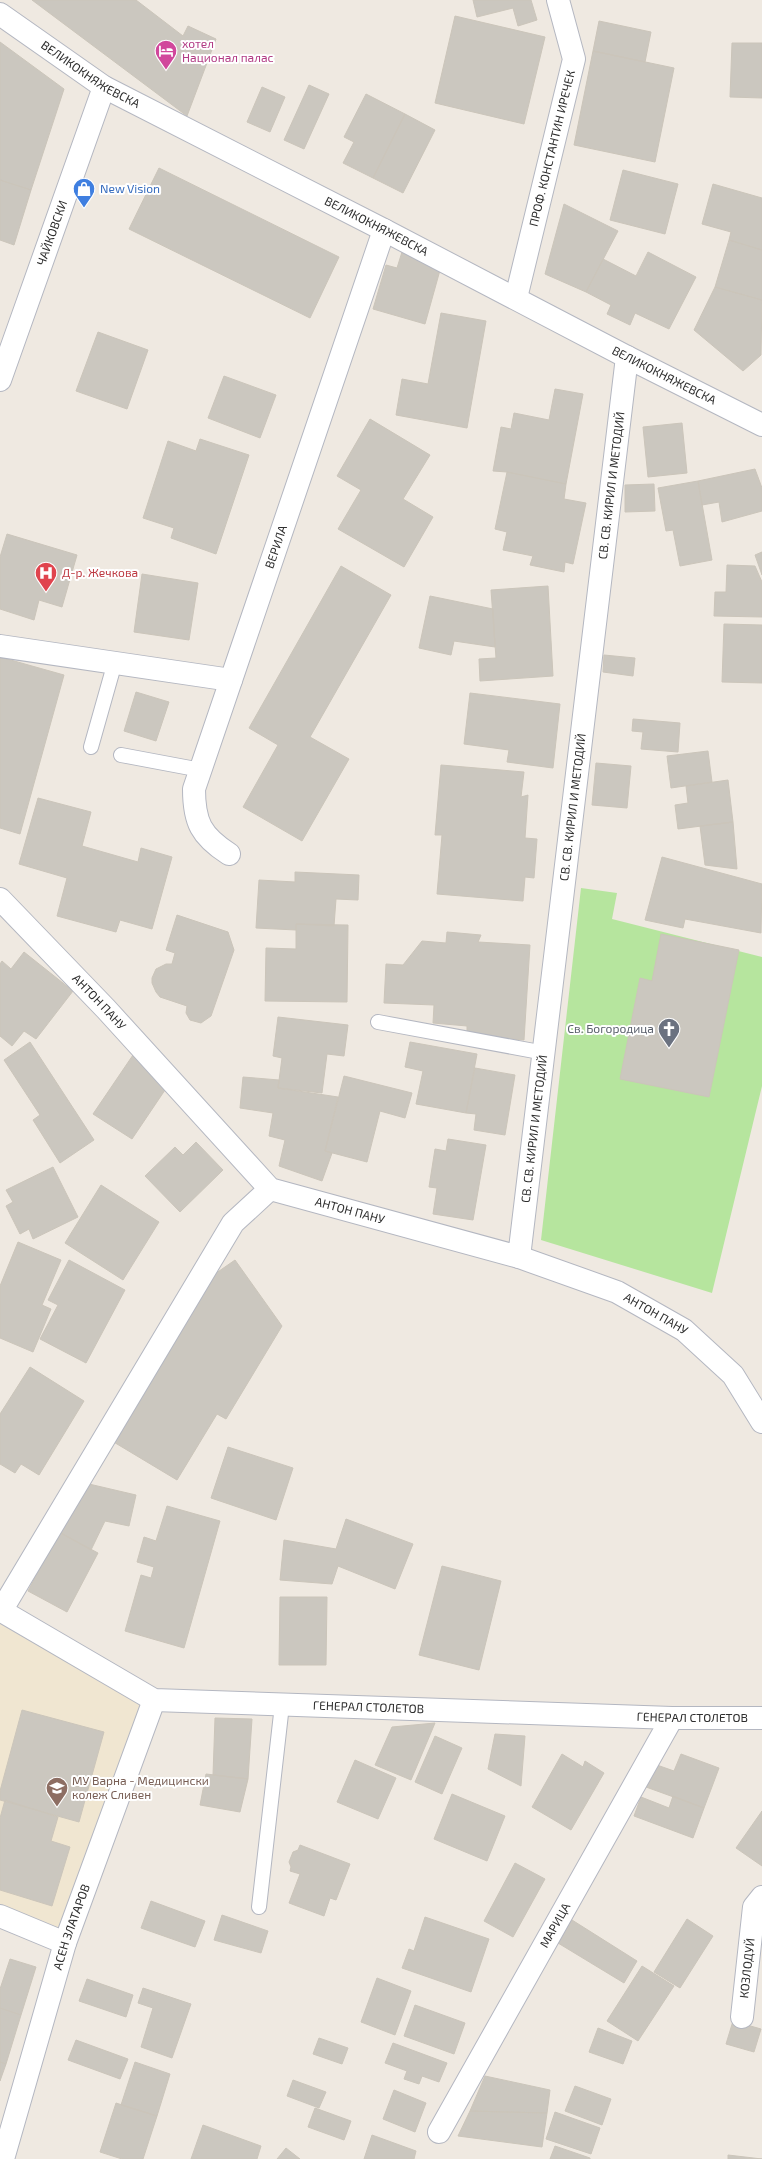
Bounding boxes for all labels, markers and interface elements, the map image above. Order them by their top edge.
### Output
place label: хотел Национал палас [182,36,274,64]
street label: ВЕЛИКОКНЯЖЕВСКА [39,37,143,110]
hotel icon: хотел Национал палас [153,38,179,71]
street label: ПРОФ. КОНСТАНТИН ИРЕЧЕК [526,69,577,228]
shop icon: New Vision [71,176,97,209]
place label: New Vision [100,181,160,195]
street label: ВЕЛИКОКНЯЖЕВСКА [323,193,431,258]
street label: ЧАЙКОВСКИ [33,198,69,267]
street label: ВЕЛИКОКНЯЖЕВСКА [610,343,719,407]
street label: СВ. СВ. КИРИЛ И МЕТОДИЙ [595,411,626,560]
street label: ВЕРИЛА [261,523,289,570]
hospital icon: Д-р. Жечкова [33,560,59,593]
place label: Д-р. Жечкова [62,565,138,579]
street label: СВ. СВ. КИРИЛ И МЕТОДИЙ [556,732,588,882]
street label: АНТОН ПАНУ [70,971,130,1032]
church icon: Св. Богородица [656,1016,682,1049]
place label: Св. Богородица [567,1021,654,1035]
street label: СВ. СВ. КИРИЛ И МЕТОДИЙ [518,1054,549,1203]
street label: АНТОН ПАНУ [314,1194,387,1226]
street label: АНТОН ПАНУ [622,1289,691,1337]
street label: ГЕНЕРАЛ СТОЛЕТОВ [313,1698,424,1715]
street label: ГЕНЕРАЛ СТОЛЕТОВ [637,1709,748,1724]
place label: МУ Варна - Медицински колеж Сливен [72,1773,209,1801]
school or university icon: МУ Варна - Медицински колеж Сливен [44,1775,70,1808]
street label: АСЕН ЗЛАТАРОВ [50,1882,92,1971]
street label: МАРИЦА [536,1900,573,1950]
street label: КОЗЛОДУЙ [736,1937,757,1999]

